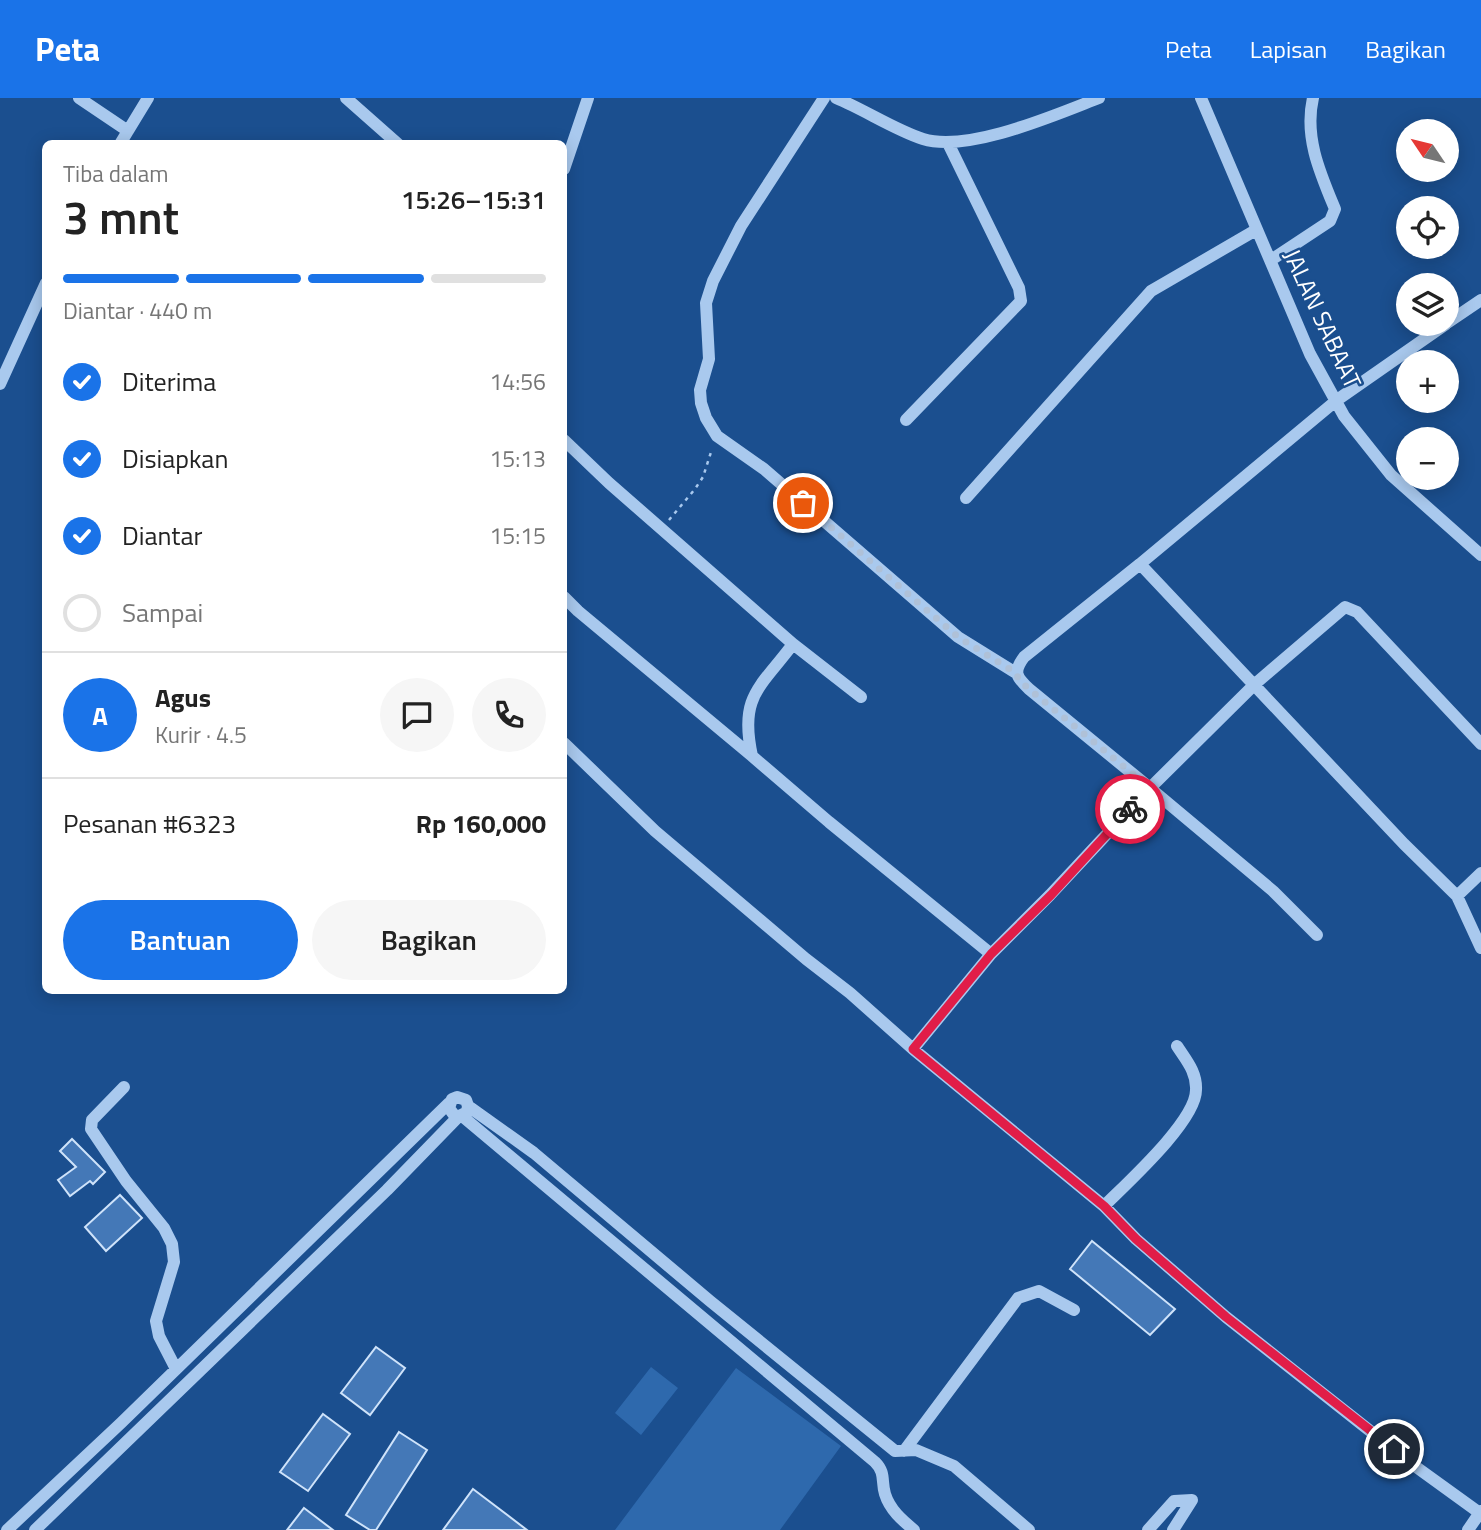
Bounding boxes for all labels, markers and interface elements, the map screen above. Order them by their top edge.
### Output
text: Peta [35,24,100,74]
text: Peta [1165,31,1212,67]
text: Lapisan [1250,31,1327,67]
text: Bagikan [1365,31,1446,67]
north arrow [1396,119,1460,182]
map controls [1396,119,1459,490]
text: Tiba dalam [63,156,169,191]
text: 15:26–15:31 [401,180,546,219]
text: 3 mnt [63,182,179,252]
button: locate [1396,196,1459,259]
street label: JALAN SABAAT [1275,243,1371,395]
button: layers [1396,273,1459,336]
text: Diantar · 440 m [63,293,212,328]
button: + [1396,350,1459,413]
text: Diterima [122,362,216,401]
icon: check [63,363,101,401]
text: 14:56 [489,364,546,399]
button: − [1396,427,1459,490]
text: Disiapkan [122,439,228,478]
icon: check [63,440,101,478]
text: 15:13 [489,441,546,476]
pin [773,473,833,533]
icon: bag [784,484,822,522]
text: Diantar [122,516,203,555]
icon: check [63,517,101,555]
text: 15:15 [489,518,546,553]
text: Sampai [122,593,203,632]
text: Agus [155,678,211,717]
button: chat [380,678,454,752]
button: phone [472,678,546,752]
text: A [92,696,108,735]
text: Kurir · 4.5 [155,717,247,752]
courier [1095,774,1165,844]
icon: bike [1111,790,1149,828]
text: Pesanan #6323 [63,804,236,843]
text: Rp 160,000 [416,804,546,843]
button: Bantuan [63,900,298,980]
button: Bagikan [312,900,546,980]
pin [1364,1419,1424,1479]
icon: home [1375,1430,1413,1468]

